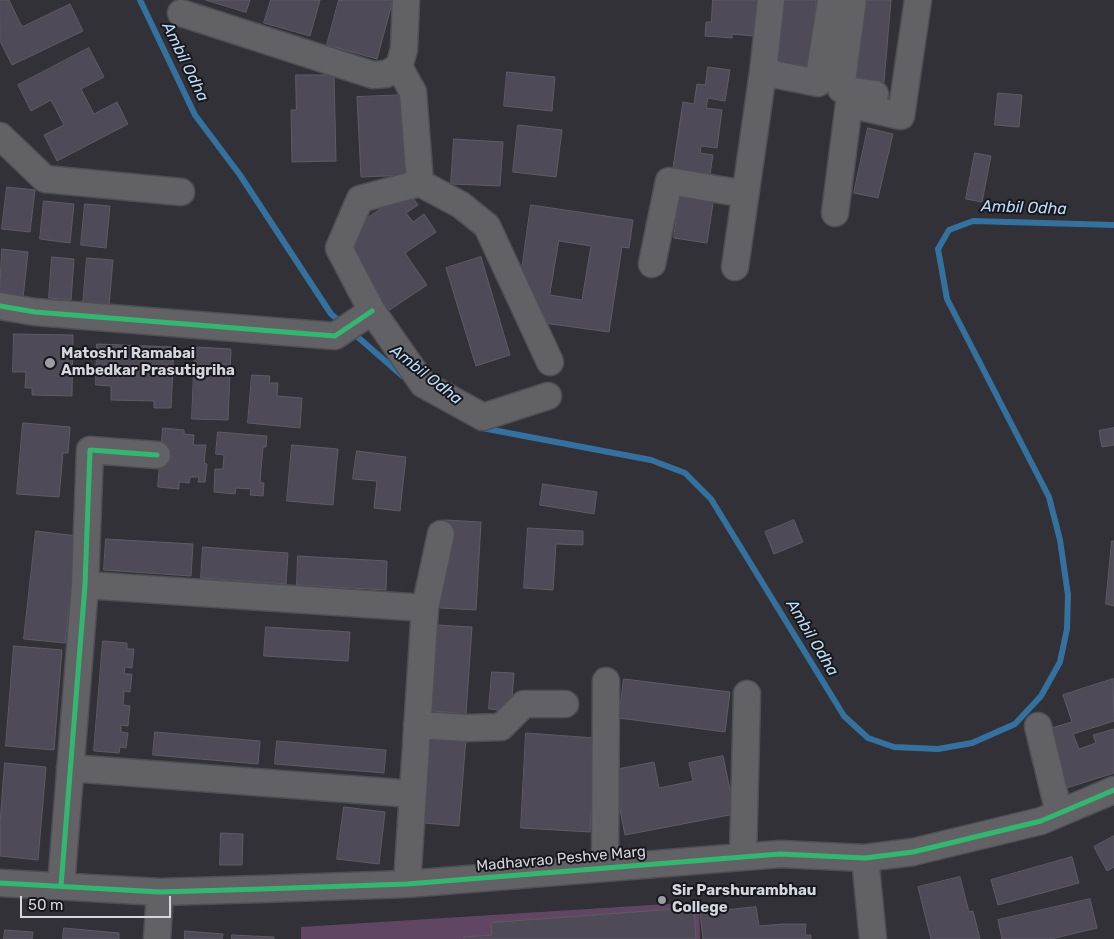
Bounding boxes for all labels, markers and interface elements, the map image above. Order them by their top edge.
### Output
water label: Ambil Odha [158,19,212,105]
water label: Ambil Odha [981,197,1067,219]
water label: Ambil Odha [386,341,466,409]
place label: Matoshri Ramabai Ambedkar Prasutigriha [61,345,235,380]
marker: Matoshri Ramabai Ambedkar Prasutigriha [43,356,57,370]
water label: Ambil Odha [782,596,842,680]
street label: Madhavrao Peshve Marg [475,843,647,875]
place label: Sir Parshurambhau College [672,882,816,917]
scale bar [22,886,174,918]
marker: Sir Parshurambhau College [656,894,668,906]
text: 50 m [28,896,63,914]

